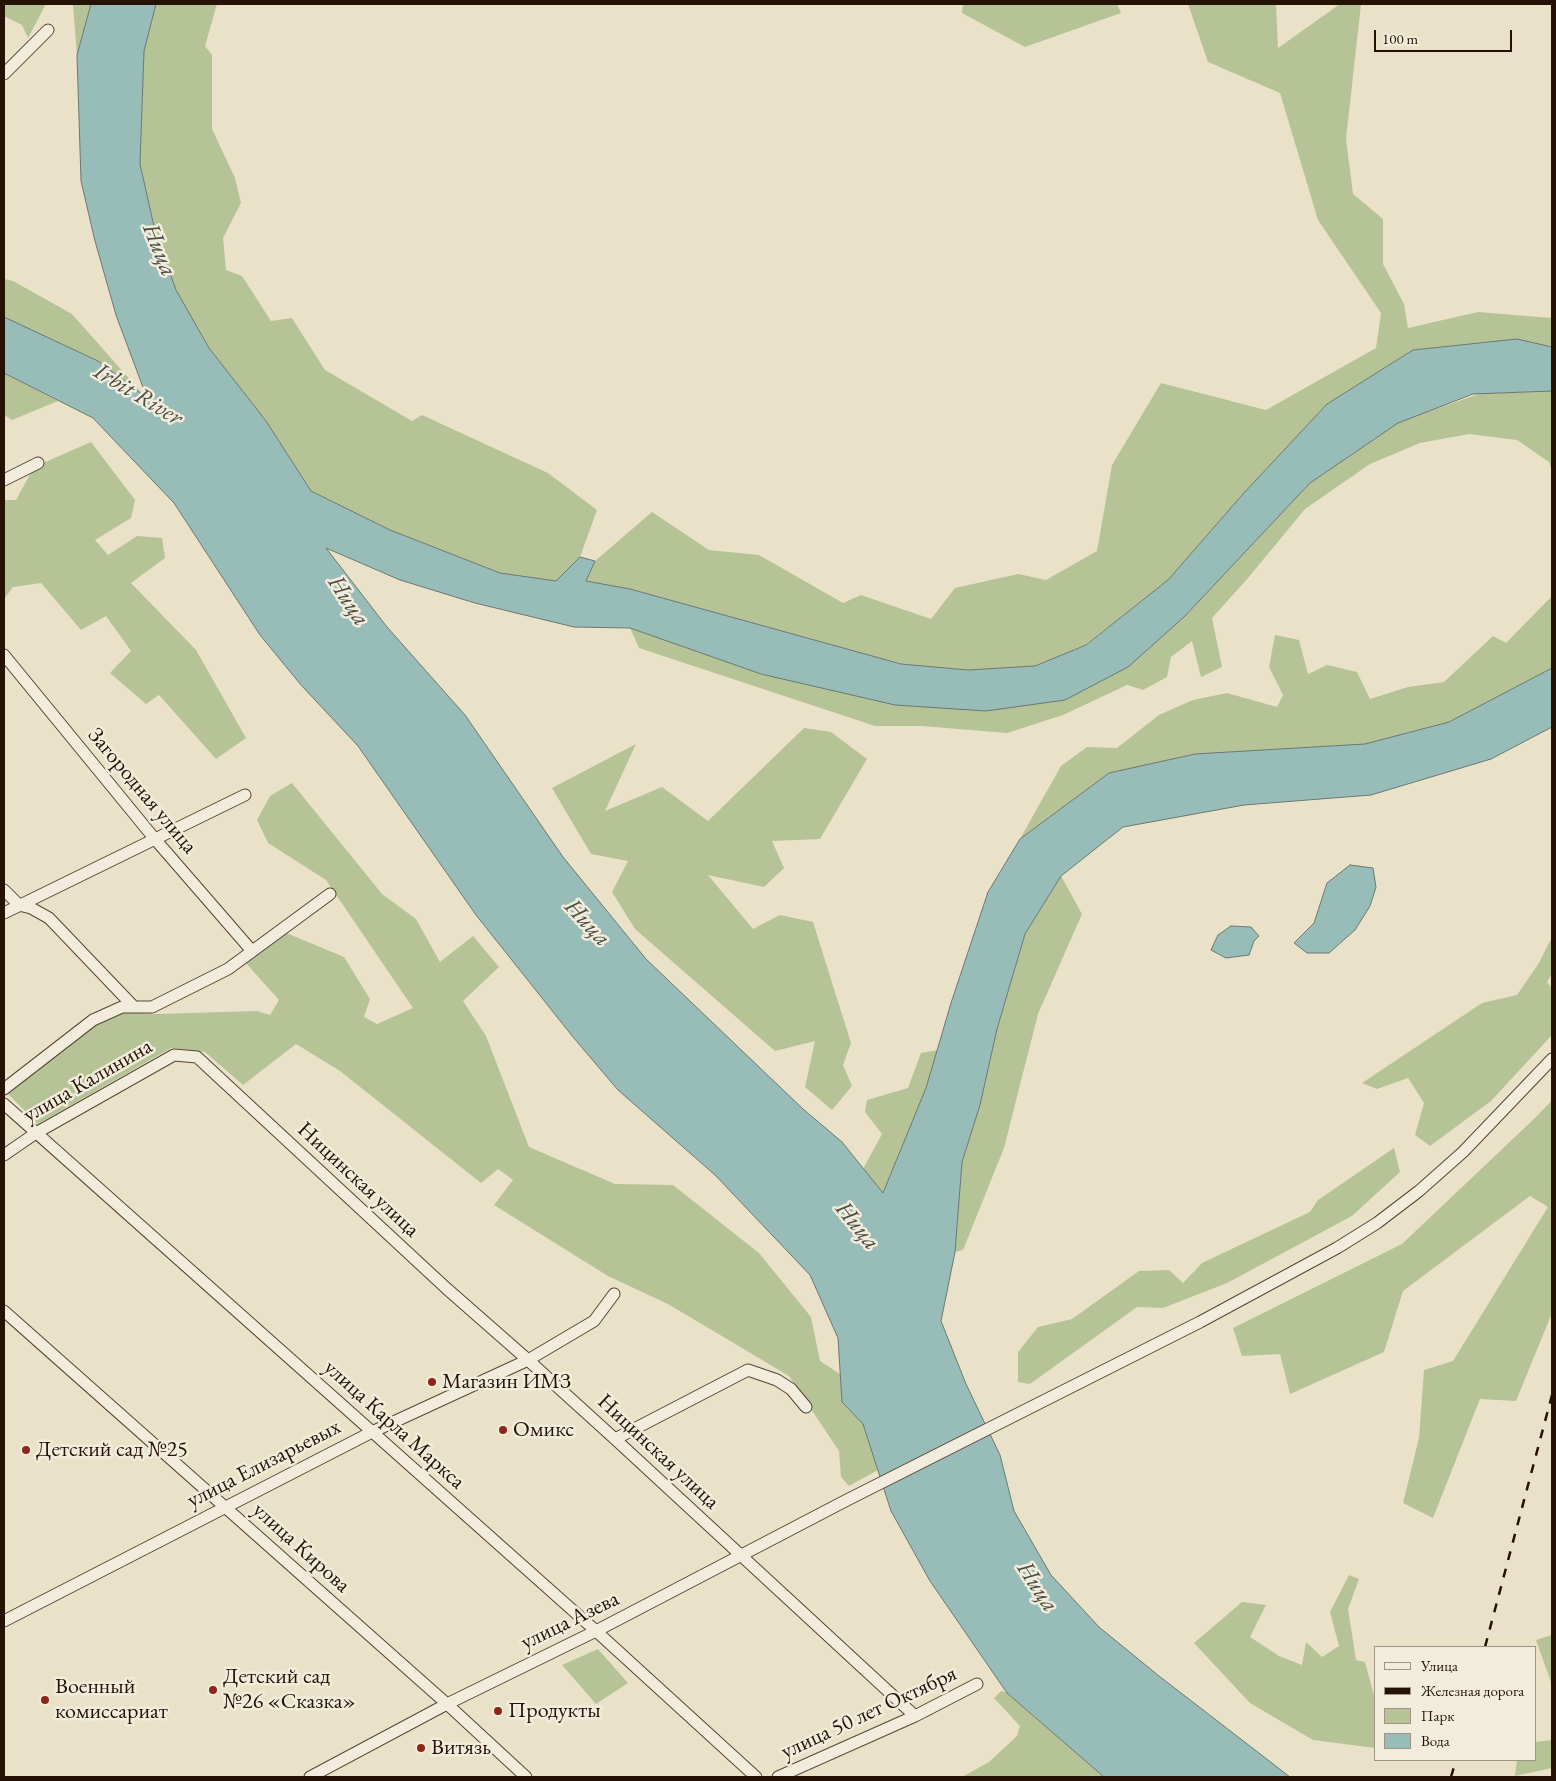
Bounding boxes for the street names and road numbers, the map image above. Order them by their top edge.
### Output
street label: Загородная улица [82,723,202,859]
street label: улица Калинина [19,1033,157,1129]
street label: Ницинская улица [292,1117,424,1243]
street label: улица Карла Маркса [318,1355,470,1495]
street label: Ницинская улица [592,1389,724,1515]
street label: улица Елизарьевых [183,1414,345,1514]
street label: улица Кирова [247,1497,355,1599]
street label: улица Азева [517,1586,623,1656]
street label: улица 50 лет Октября [777,1661,961,1765]

